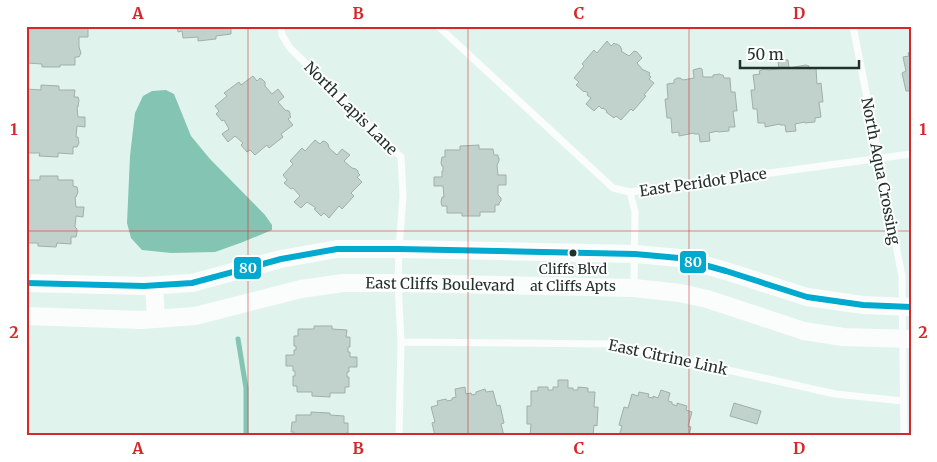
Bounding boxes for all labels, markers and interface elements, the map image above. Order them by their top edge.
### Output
text: A [131,3,144,23]
text: B [352,3,364,23]
text: C [574,3,584,23]
text: D [793,3,805,23]
scale bar [740,38,858,70]
text: 50 m [747,45,784,64]
street label: North Lapis Lane [300,57,402,159]
street label: North Aqua Crossing [857,96,905,246]
text: 1 [10,119,18,139]
text: 1 [919,119,927,139]
street label: East Peridot Place [638,164,768,200]
marker: Cliffs Blvd at Cliffs Apts [568,248,578,258]
line badge: 80 [679,250,707,274]
text: 80 [684,253,702,271]
line badge: 80 [233,256,262,280]
text: 80 [239,259,257,277]
place label: Cliffs Blvd at Cliffs Apts [530,260,616,295]
street label: East Cliffs Boulevard [365,273,515,295]
text: 2 [9,322,19,342]
text: 2 [918,322,928,342]
street label: East Citrine Link [607,335,730,379]
text: A [131,438,144,458]
text: B [352,438,364,458]
text: C [574,438,584,458]
text: D [793,438,805,458]

